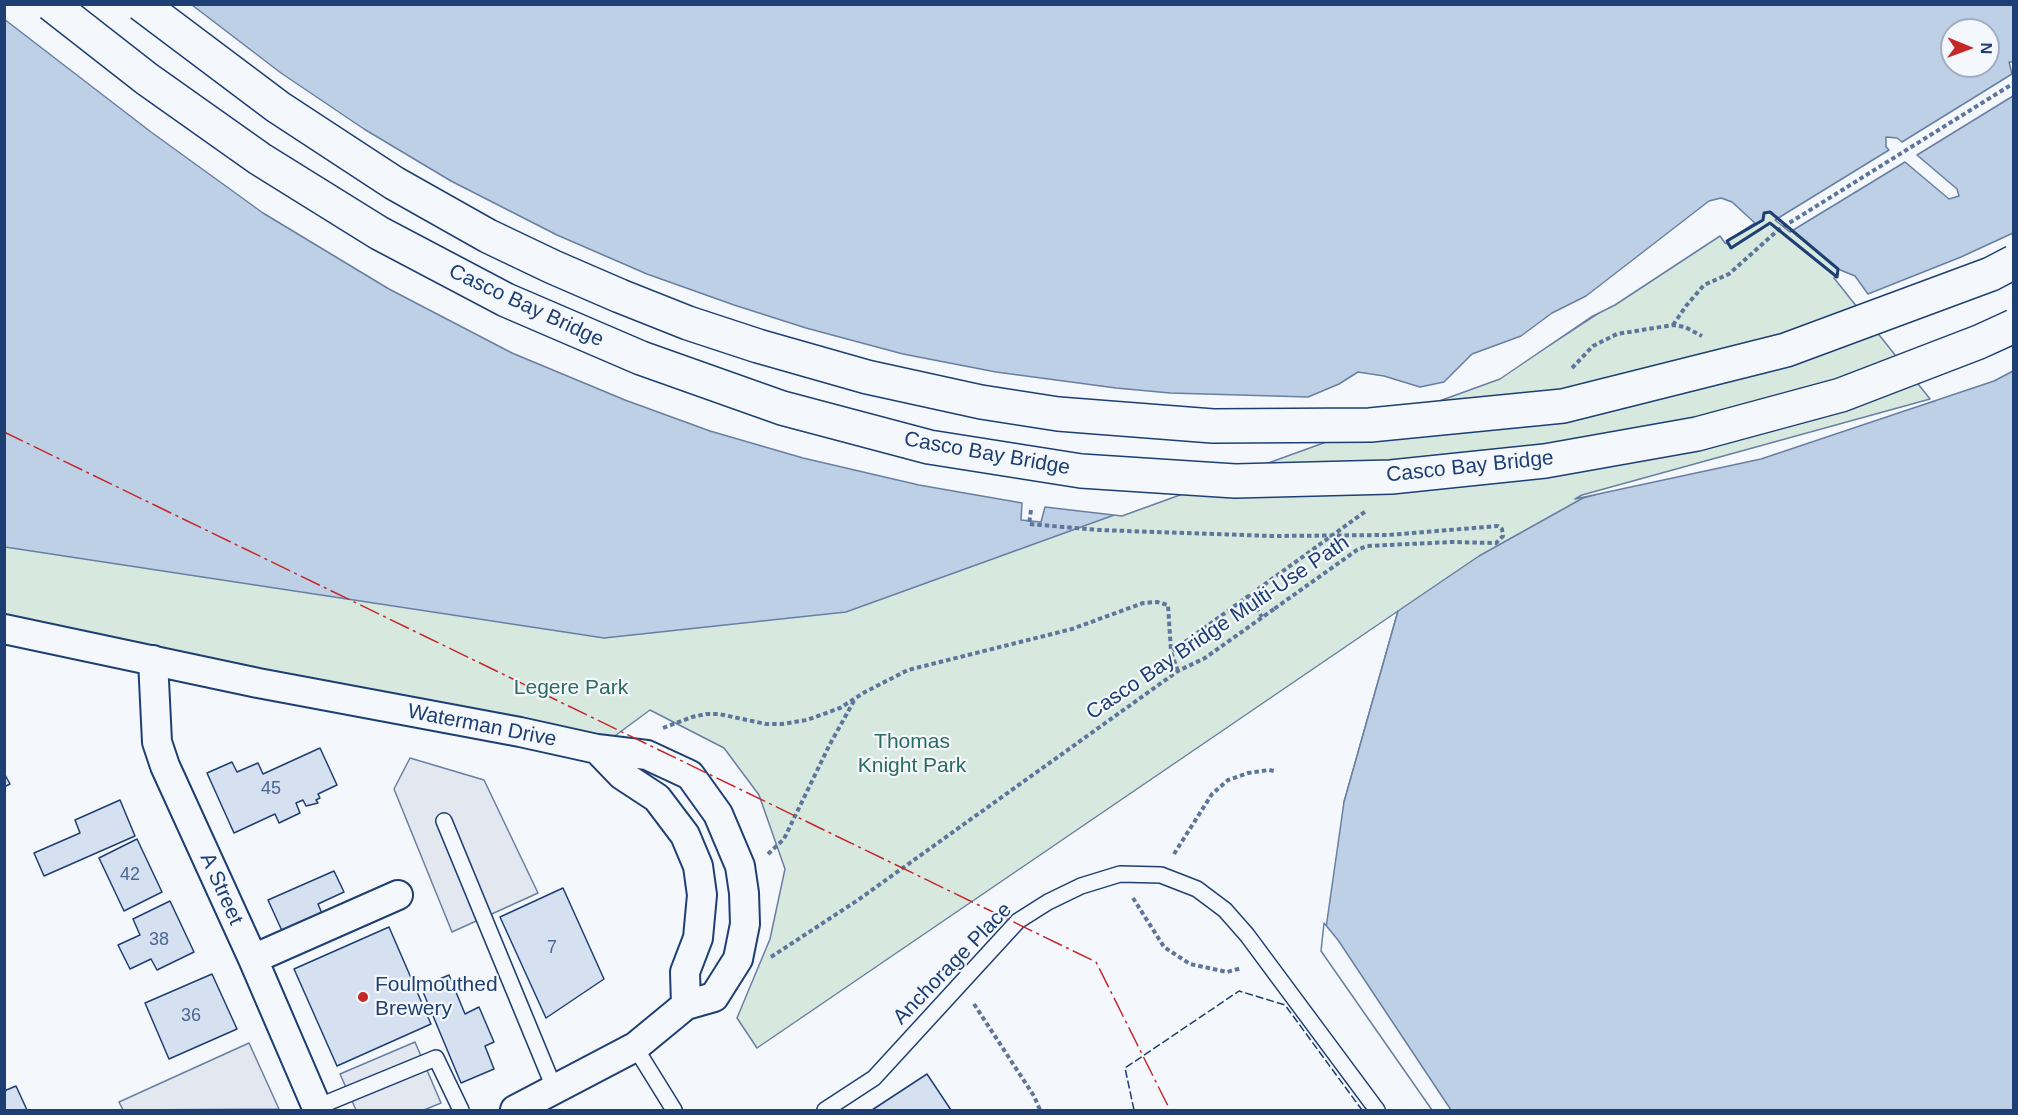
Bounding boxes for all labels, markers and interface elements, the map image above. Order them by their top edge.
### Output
north arrow [1940,18,2000,78]
text: N [1978,42,1995,54]
street label: Casco Bay Bridge [445,259,607,353]
street label: Casco Bay Bridge [902,427,1072,481]
street label: Casco Bay Bridge [1385,446,1555,488]
street label: Casco Bay Bridge Multi-Use Path [1082,530,1354,726]
park label: Legere Park [514,675,628,701]
street label: Waterman Drive [406,699,558,753]
park label: Thomas Knight Park [858,729,966,779]
house number: 45 [261,778,281,800]
street label: A Street [194,849,248,929]
house number: 42 [120,864,140,886]
street label: Anchorage Place [888,898,1018,1030]
house number: 38 [149,929,169,951]
house number: 7 [547,937,557,959]
place label: Foulmouthed Brewery [375,972,498,1022]
marker: Foulmouthed Brewery [356,990,370,1004]
house number: 36 [181,1005,201,1027]

